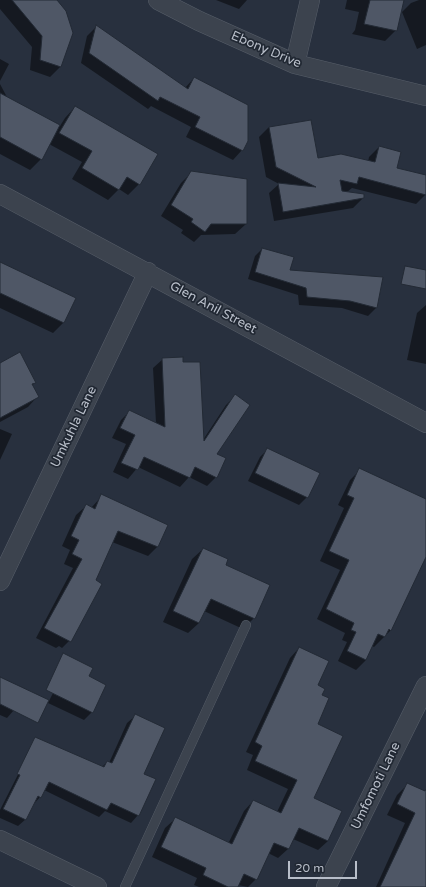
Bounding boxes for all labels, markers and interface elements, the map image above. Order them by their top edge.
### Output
street label: Ebony Drive [229,28,303,72]
street label: Glen Anil Street [167,279,259,337]
street label: Umkuhla Lane [48,384,100,470]
street label: Umfomoti Lane [348,740,404,832]
scale bar [290,853,359,879]
text: 20 m [295,861,324,875]

